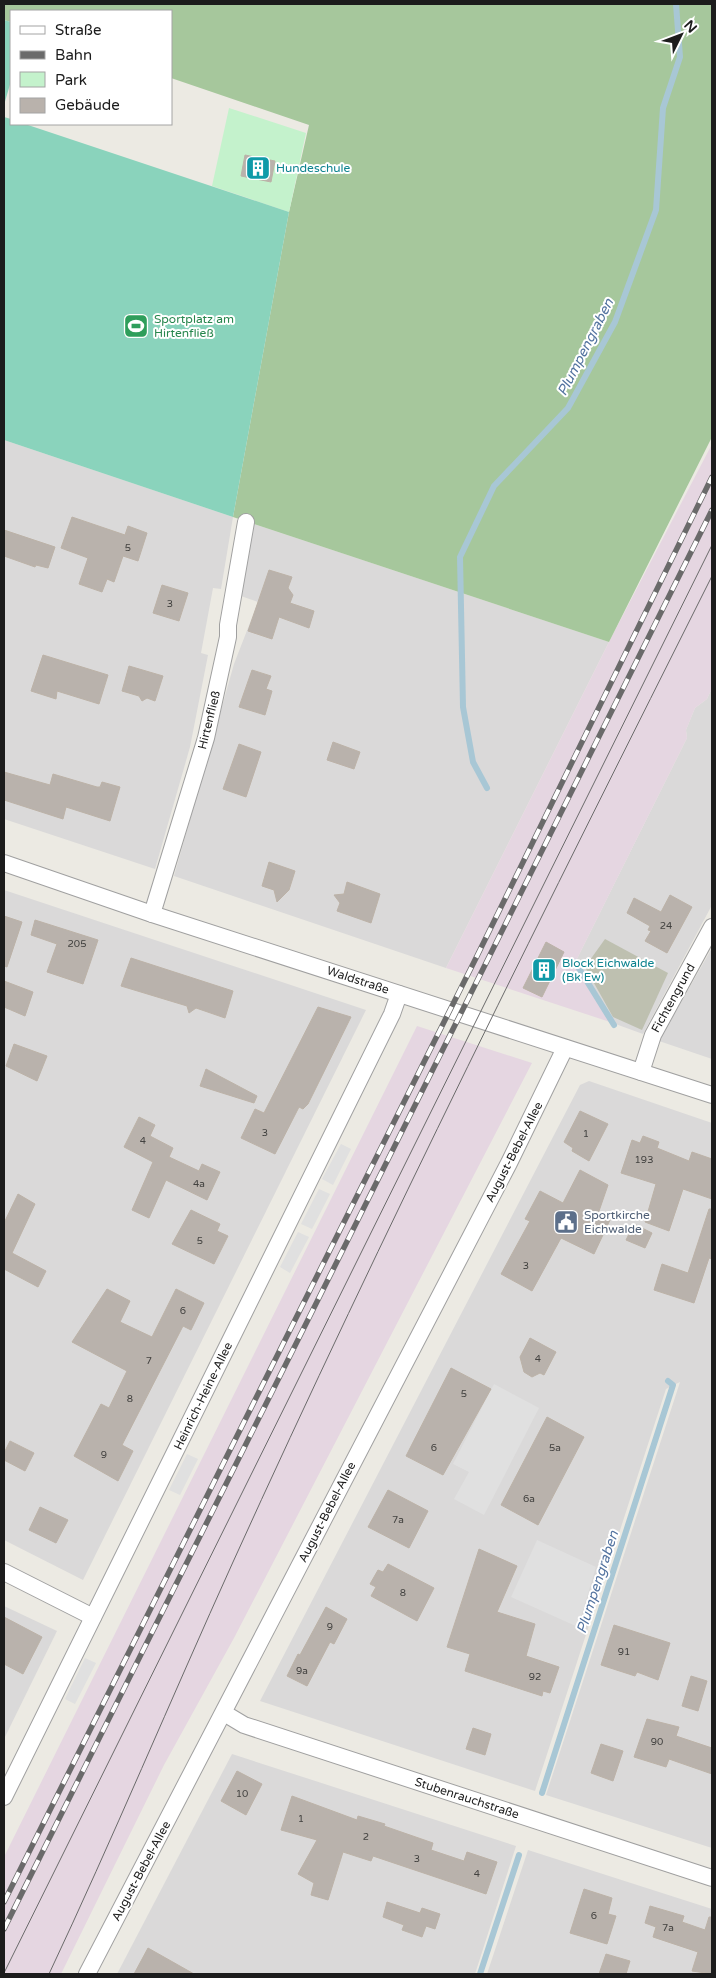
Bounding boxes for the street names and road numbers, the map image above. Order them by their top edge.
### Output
street label: Hirtenfließ [195,689,223,751]
street label: Fichtengrund [648,961,698,1035]
street label: Waldstraße [325,963,391,997]
street label: August-Bebel-Allee [483,1099,546,1205]
street label: Heinrich-Heine-Allee [171,1340,235,1452]
street label: August-Bebel-Allee [296,1459,359,1565]
street label: Stubenrauchstraße [413,1775,521,1822]
street label: August-Bebel-Allee [109,1819,173,1923]

